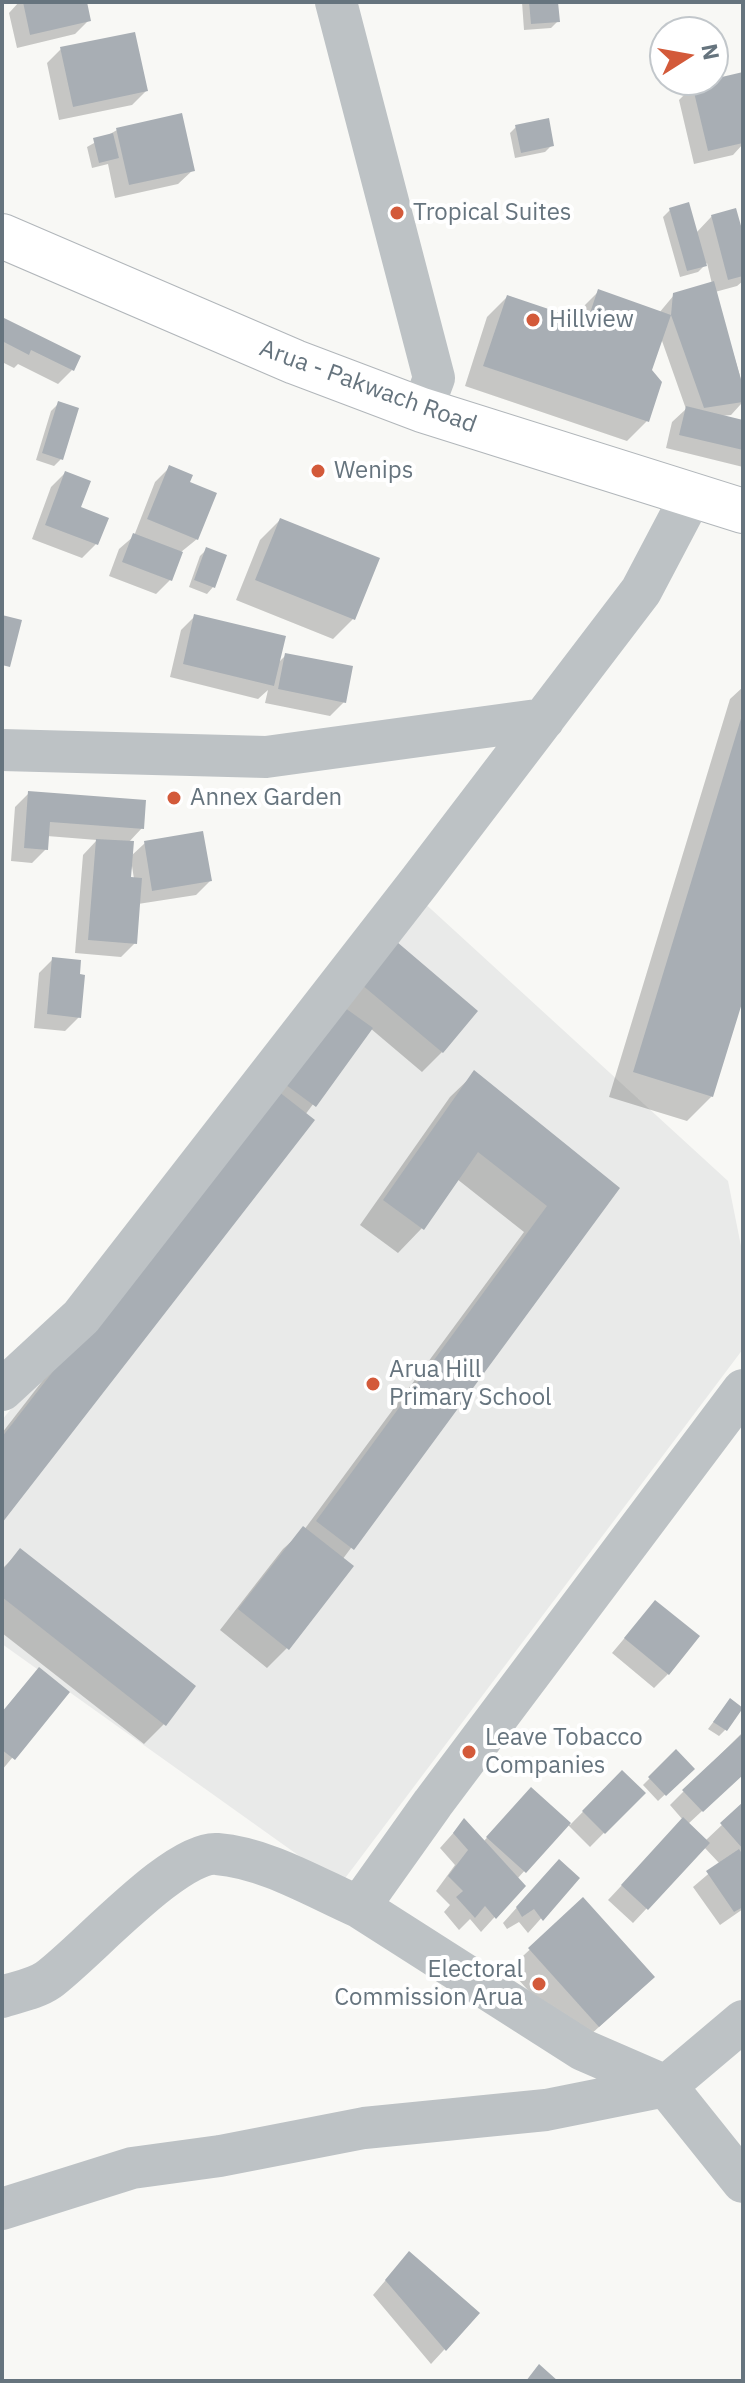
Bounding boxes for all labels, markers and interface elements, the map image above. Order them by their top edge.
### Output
north arrow [649,16,729,96]
text: N [695,41,727,62]
place label: Tropical Suites [413,199,572,227]
marker: Tropical Suites [388,204,406,222]
place label: Hillview [549,306,634,334]
marker: Hillview [524,311,542,329]
street label: Arua - Pakwach Road [256,334,480,440]
place label: Wenips [334,457,413,485]
marker: Wenips [309,462,327,480]
place label: Annex Garden [190,784,342,812]
marker: Annex Garden [165,789,183,807]
place label: Arua Hill Primary School [389,1356,552,1412]
marker: Arua Hill Primary School [364,1375,382,1393]
place label: Leave Tobacco Companies [485,1724,643,1780]
marker: Leave Tobacco Companies [460,1743,478,1761]
place label: Electoral Commission Arua [334,1956,523,2012]
marker: Electoral Commission Arua [530,1975,548,1993]

